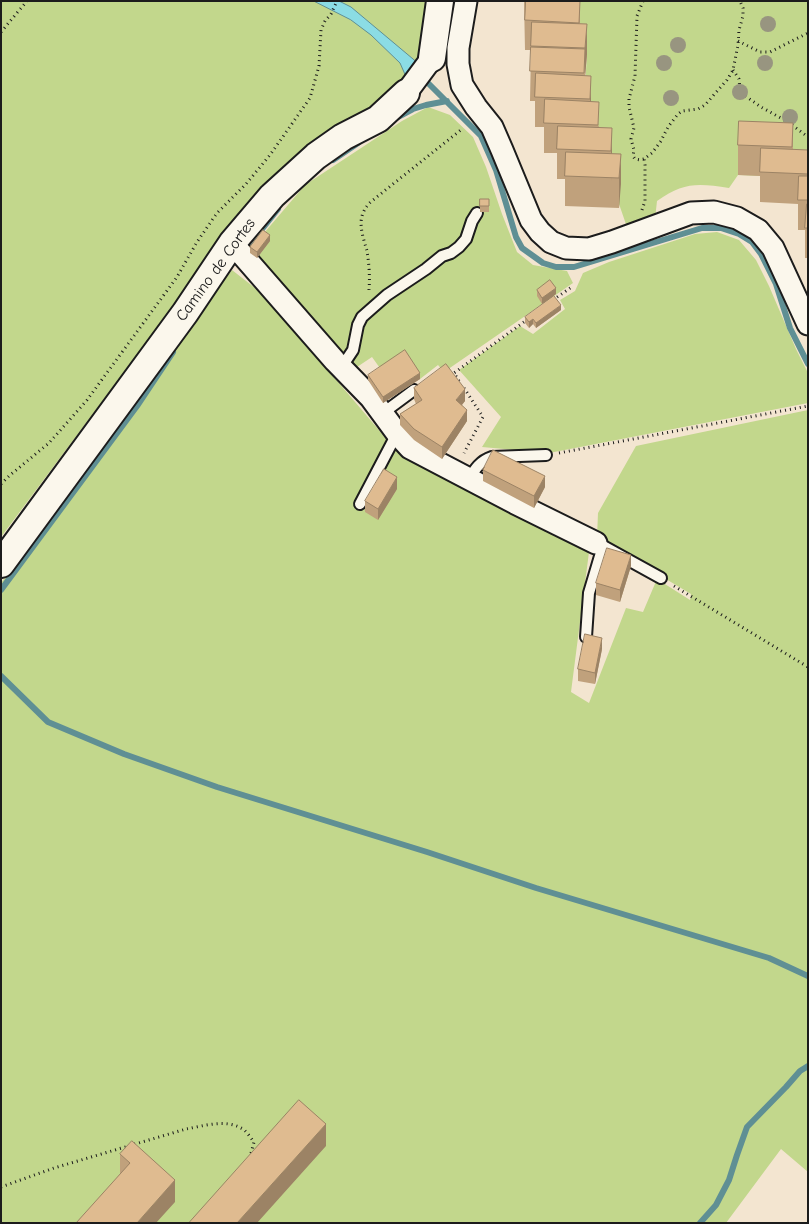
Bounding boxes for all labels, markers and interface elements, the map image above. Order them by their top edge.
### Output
street label: Camino de Cortes [172,215,260,325]

